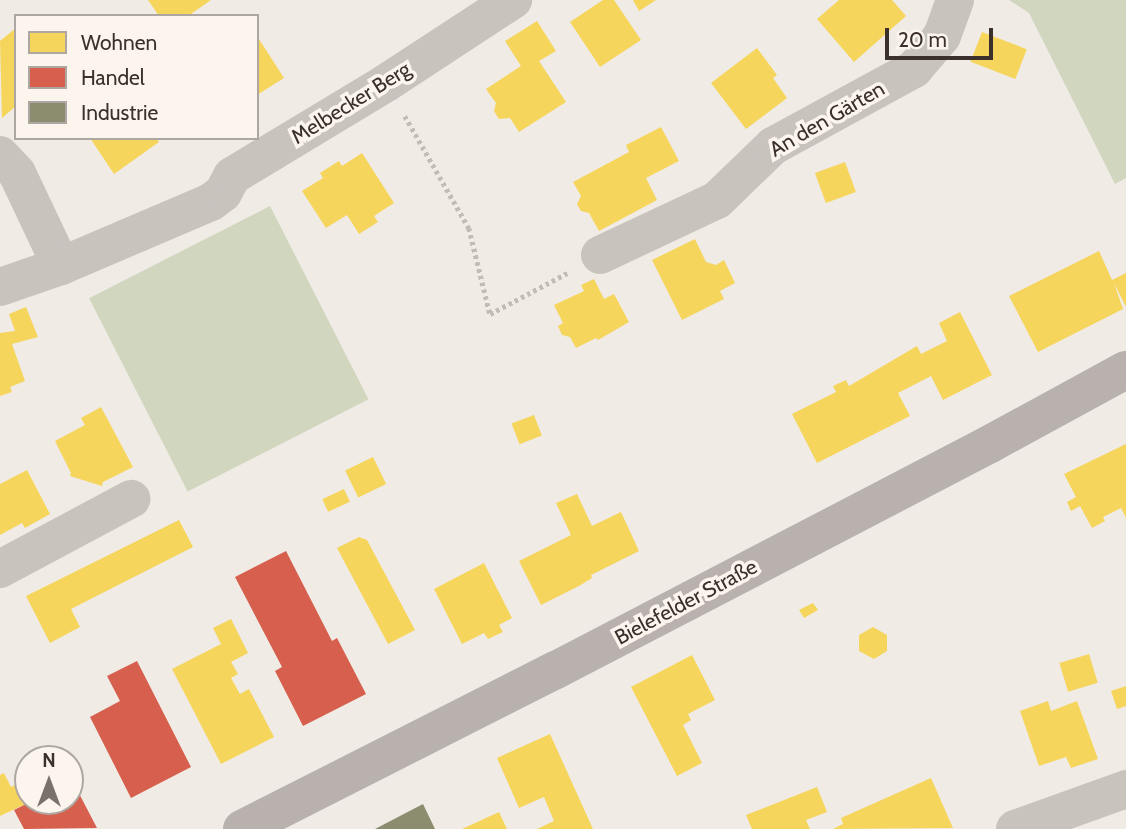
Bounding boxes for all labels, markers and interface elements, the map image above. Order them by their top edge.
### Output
legend [14,14,259,140]
scale bar [888,14,996,58]
text: 20 m [898,27,947,52]
text: Wohnen [81,30,157,55]
street label: Melbecker Berg [287,56,415,150]
text: Handel [81,65,145,90]
street label: An den Gärten [765,76,889,162]
text: Industrie [81,100,158,125]
street label: Bielefelder Straße [610,554,762,650]
north arrow [14,745,84,815]
text: N [42,749,56,772]

